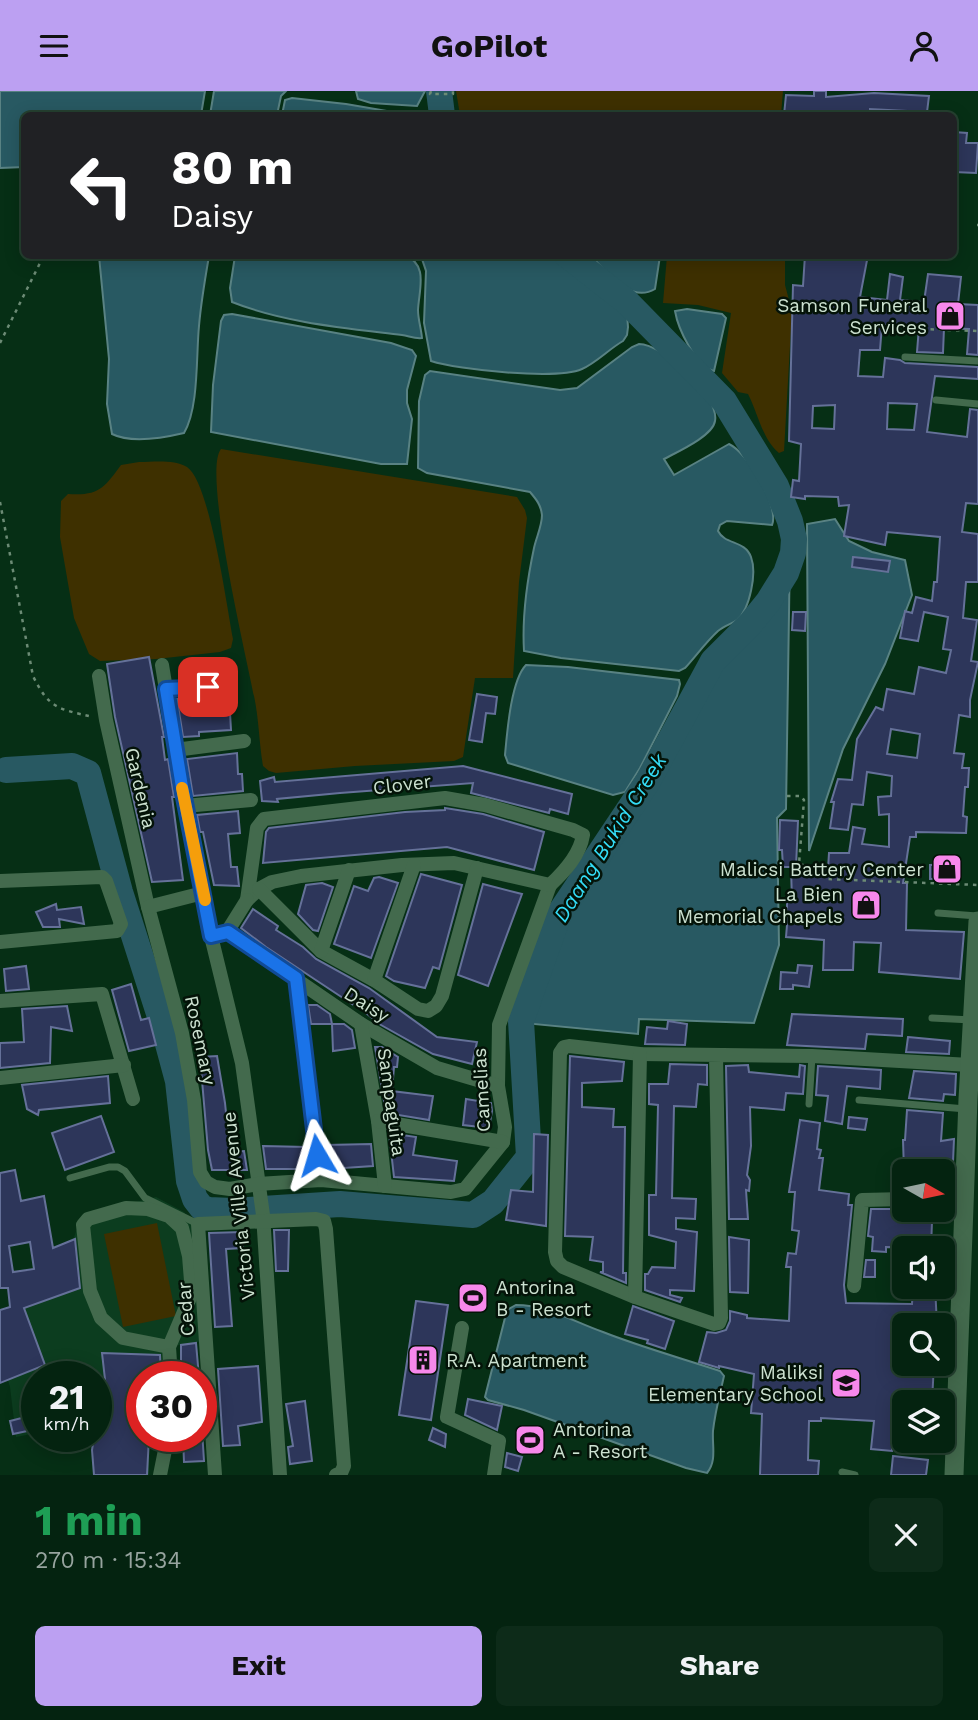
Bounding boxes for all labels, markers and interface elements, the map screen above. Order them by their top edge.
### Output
icon: menu [35,27,73,65]
text: GoPilot [431,27,547,65]
icon: person [905,27,943,65]
text: 80 m [171,138,293,196]
icon: left [56,140,147,231]
text: Daisy [171,197,253,235]
place label: Samson Funeral Services [777,294,927,339]
shop icon: Samson Funeral Services [933,299,967,333]
pin [178,657,238,717]
icon: arrive [189,668,227,706]
street label: Gardenia [120,745,161,831]
water label: Daang Bukid Creek [548,749,672,926]
street label: Clover [371,769,433,799]
shop icon: Malicsi Battery Center [930,852,964,886]
place label: Malicsi Battery Center [720,858,924,881]
place label: La Bien Memorial Chapels [677,883,843,928]
shop icon: La Bien Memorial Chapels [849,888,883,922]
street label: Daisy [340,982,394,1027]
street label: Rosemary [180,993,221,1087]
street label: Sampaguita [373,1046,411,1158]
street label: Camelias [468,1047,495,1133]
street label: Victoria Ville Avenue [217,1111,260,1301]
position arrow [280,1118,354,1192]
north arrow [892,1159,956,1221]
map controls [892,1159,955,1453]
button: sound [892,1236,955,1299]
place label: Antorina B - Resort [496,1276,591,1321]
street label: Cedar [172,1281,199,1337]
sports icon: Antorina B - Resort [456,1281,490,1315]
button: search [892,1313,955,1376]
building icon: R.A. Apartment [406,1343,440,1377]
place label: R.A. Apartment [446,1349,586,1372]
speed limit sign: 30 [126,1361,217,1452]
place label: Maliksi Elementary School [648,1361,823,1406]
school or university icon: Maliksi Elementary School [829,1366,863,1400]
text: 21 [49,1376,84,1418]
button: layers [892,1390,955,1453]
text: km/h [43,1413,90,1434]
place label: Antorina A - Resort [553,1418,647,1463]
sports icon: Antorina A - Resort [513,1423,547,1457]
text: 1 min [35,1496,143,1545]
button: close [869,1498,943,1572]
text: 270 m · 15:34 [35,1547,182,1574]
button: Exit [35,1626,482,1706]
button: Share [496,1626,943,1706]

